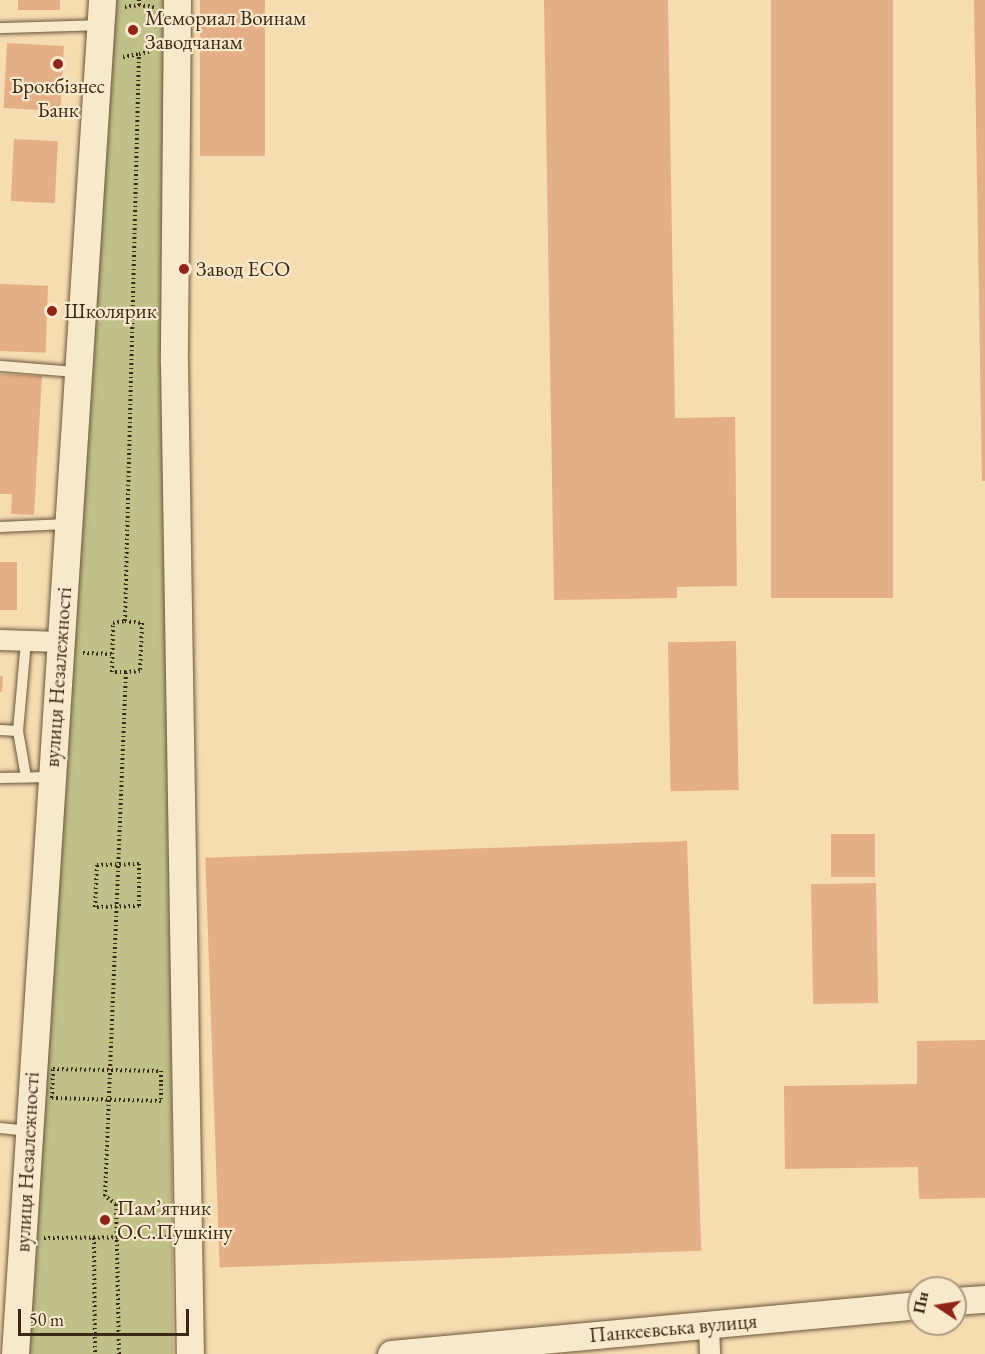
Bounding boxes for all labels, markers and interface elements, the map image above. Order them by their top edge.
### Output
place label: Мемориал Воинам Заводчанам [145,5,306,55]
marker: Мемориал Воинам Заводчанам [126,23,140,37]
marker: Брокбізнес Банк [51,57,65,71]
place label: Брокбізнес Банк [11,73,105,123]
place label: Завод ЕСО [196,256,290,282]
marker: Завод ЕСО [177,262,191,276]
place label: Школярик [64,298,157,324]
marker: Школярик [45,304,59,318]
street label: вулиця Незалежності [39,586,77,768]
street label: вулиця Незалежності [10,1071,44,1253]
place label: Пам’ятник О.С.Пушкіну [117,1195,233,1245]
marker: Пам’ятник О.С.Пушкіну [98,1213,112,1227]
north arrow [907,1276,967,1336]
text: Пн [908,1290,933,1315]
scale bar [21,1297,192,1335]
text: 50 m [29,1308,64,1331]
street label: Панкеєвська вулиця [588,1308,758,1348]

